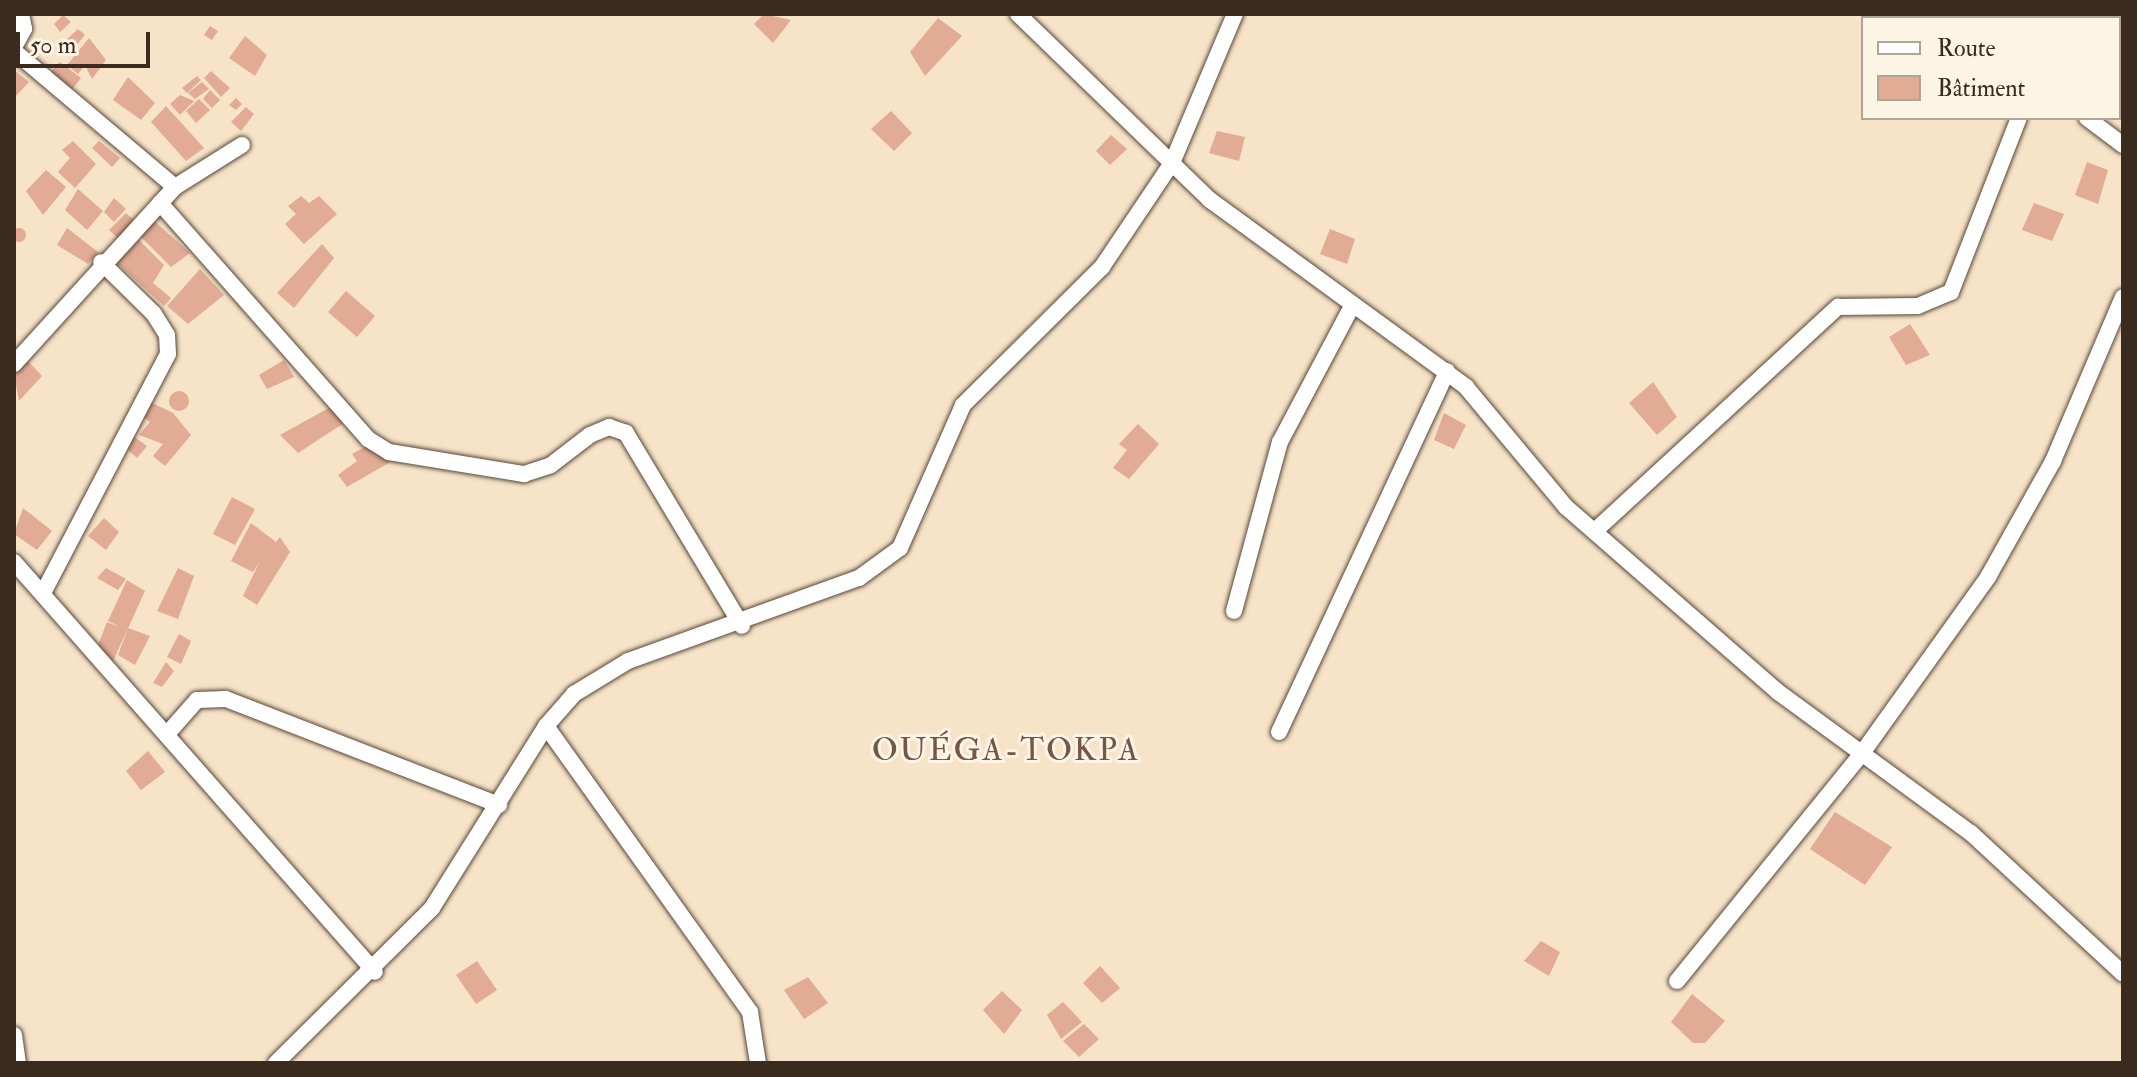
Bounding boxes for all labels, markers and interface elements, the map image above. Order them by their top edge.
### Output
scale bar [20,16,154,66]
legend [1861,16,2121,120]
text: 50 m [30,30,76,61]
text: Route [1937,33,1996,64]
text: Bâtiment [1937,73,2025,104]
district label: OUÉGA-TOKPA [872,731,1140,769]

